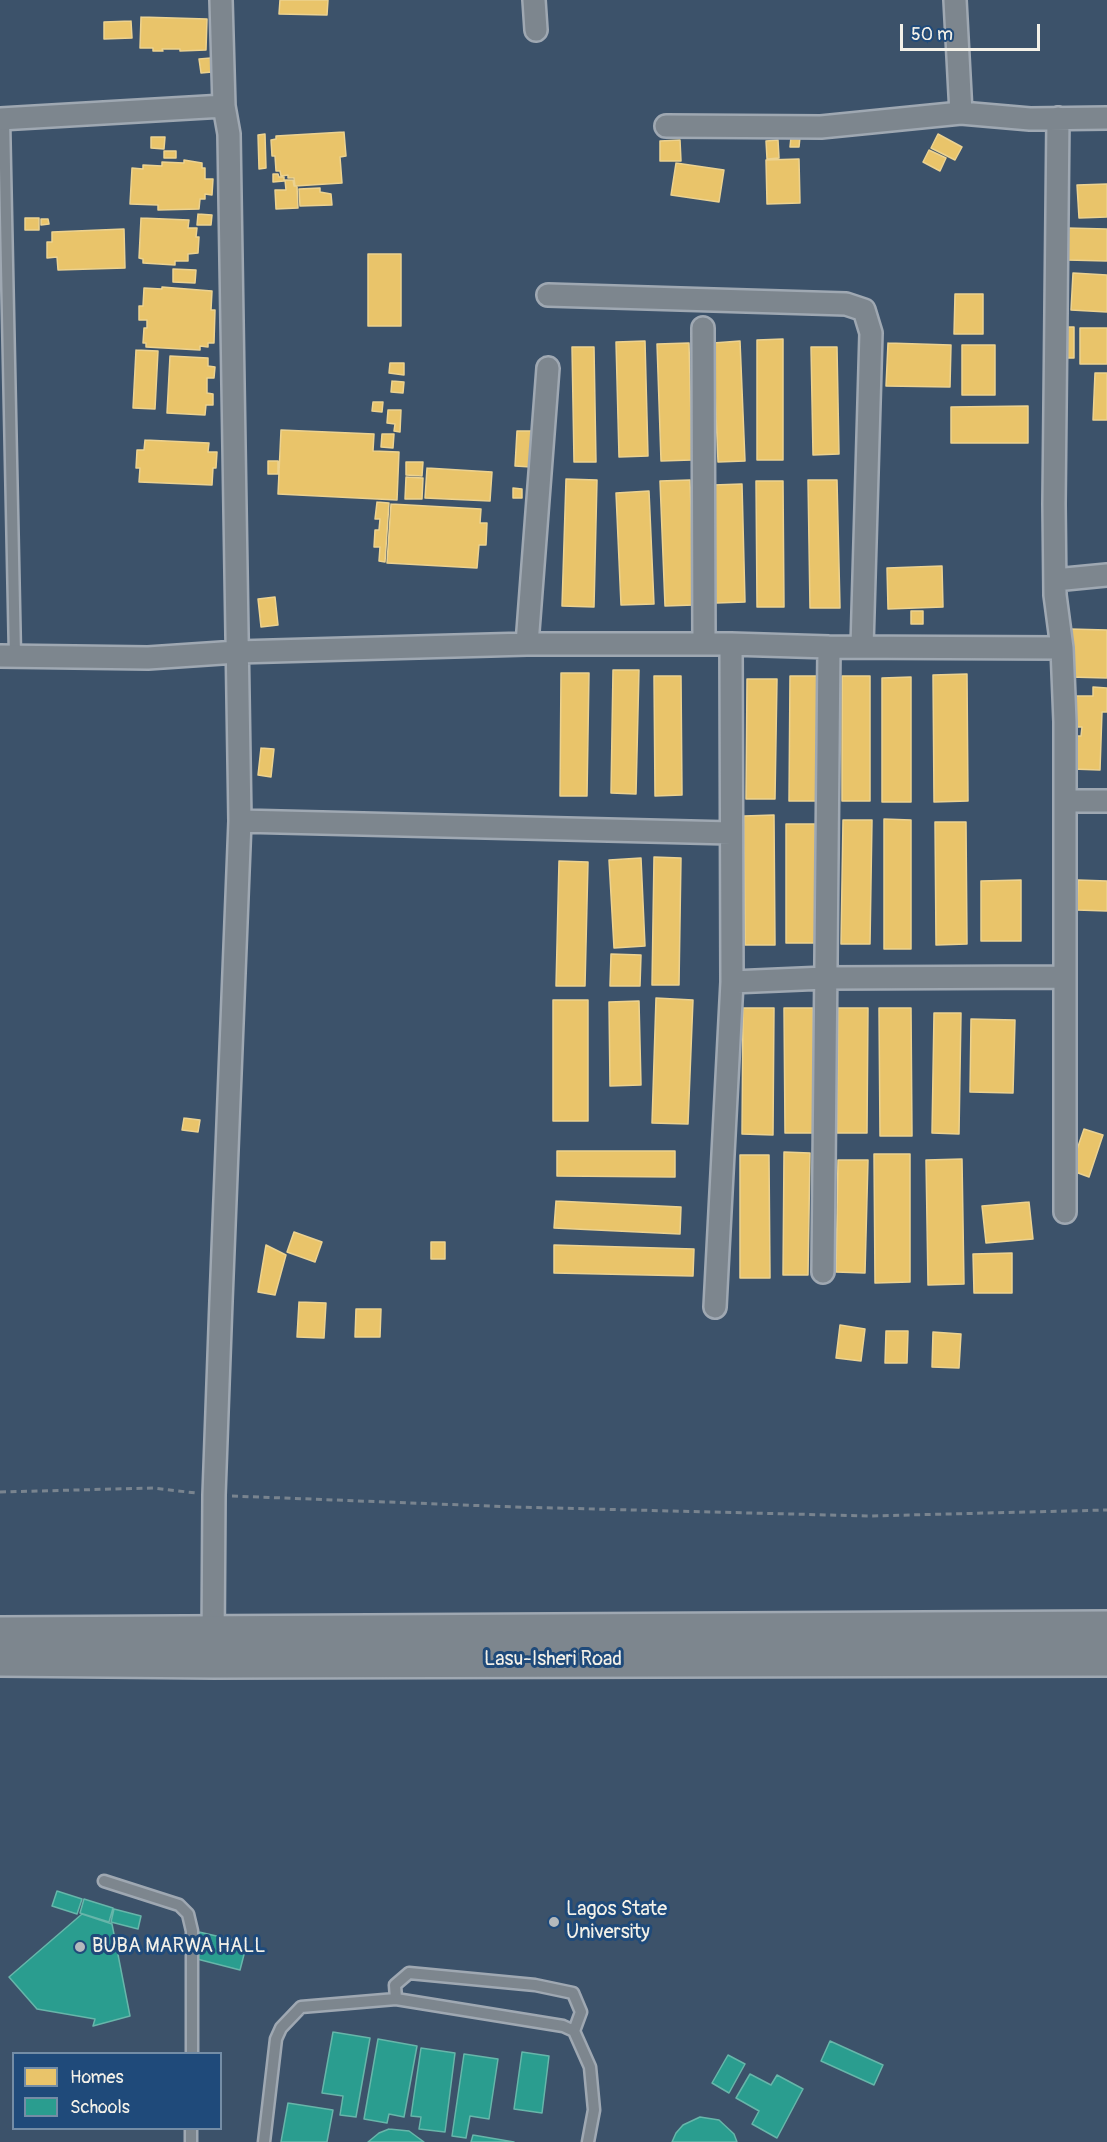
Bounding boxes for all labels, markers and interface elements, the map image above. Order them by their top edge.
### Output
scale bar [903,12,1042,50]
text: 50 m [911,23,953,46]
street label: Lasu-Isheri Road [484,1648,622,1672]
place label: Lagos State University [566,1898,667,1945]
marker: Lagos State University [547,1915,561,1929]
place label: BUBA MARWA HALL [92,1935,266,1959]
marker: BUBA MARWA HALL [73,1940,87,1954]
legend [12,2052,222,2130]
text: Homes [70,2066,123,2089]
text: Schools [70,2096,130,2119]

